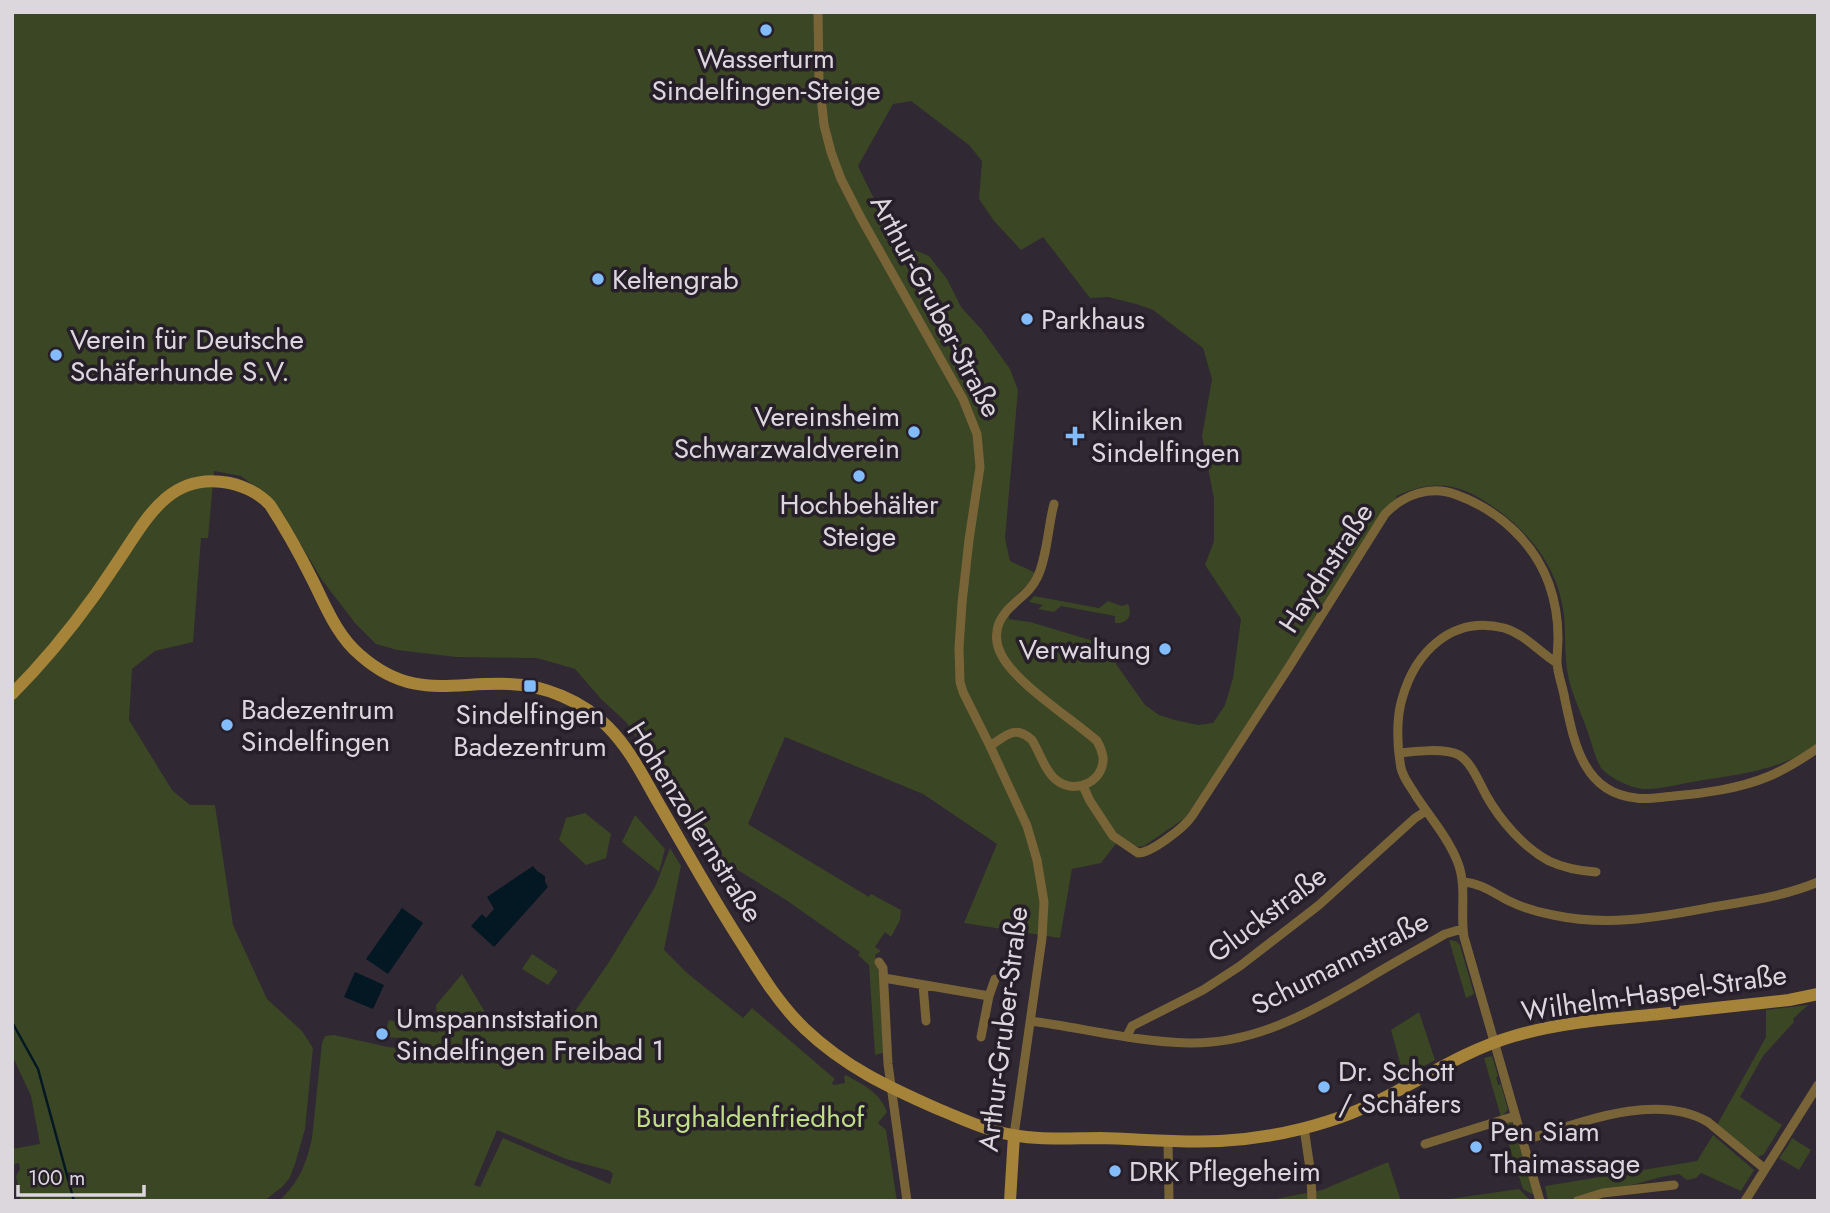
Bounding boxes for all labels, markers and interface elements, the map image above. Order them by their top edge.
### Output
marker: Wasserturm Sindelfingen-Steige [758,22,774,38]
place label: Wasserturm Sindelfingen-Steige [651,38,881,111]
street label: Arthur-Gruber-Straße [860,187,1012,425]
place label: Keltengrab [612,259,739,300]
marker: Keltengrab [590,271,606,287]
place label: Parkhaus [1041,299,1145,340]
marker: Parkhaus [1019,311,1035,327]
place label: Verein für Deutsche Schäferhunde S.V. [70,319,304,392]
marker: Verein für Deutsche Schäferhunde S.V. [48,347,64,363]
place label: Vereinsheim Schwarzwaldverein [674,396,900,469]
place label: Kliniken Sindelfingen [1091,400,1240,473]
marker: Vereinsheim Schwarzwaldverein [906,424,922,440]
marker: Kliniken Sindelfingen [1065,426,1085,446]
marker: Hochbehälter Steige [851,468,867,484]
place label: Hochbehälter Steige [779,484,939,557]
street label: Haydnstraße [1269,495,1383,641]
place label: Verwaltung [1019,629,1151,670]
marker: Verwaltung [1157,641,1173,657]
marker: Sindelfingen Badezentrum [522,678,538,694]
place label: Badezentrum Sindelfingen [241,689,395,762]
place label: Sindelfingen Badezentrum [453,694,607,767]
street label: Hohenzollernstraße [617,714,773,930]
marker: Badezentrum Sindelfingen [219,717,235,733]
street label: Gluckstraße [1199,856,1335,972]
street label: Schumannstraße [1244,901,1436,1025]
street label: Arthur-Gruber-Straße [968,904,1038,1154]
street label: Wilhelm-Haspel-Straße [1519,954,1789,1032]
place label: Umspannststation Sindelfingen Freibad 1 [396,998,664,1071]
marker: Umspannststation Sindelfingen Freibad 1 [374,1026,390,1042]
place label: Dr. Schott / Schäfers [1338,1051,1461,1124]
marker: Dr. Schott / Schäfers [1316,1079,1332,1095]
park label: Burghaldenfriedhof [636,1097,865,1138]
place label: Pen Siam Thaimassage [1490,1111,1640,1184]
marker: Pen Siam Thaimassage [1468,1139,1484,1155]
place label: DRK Pflegeheim [1129,1151,1321,1192]
scale bar [18,1154,144,1198]
text: 100 m [28,1163,85,1193]
marker: DRK Pflegeheim [1107,1163,1123,1179]

